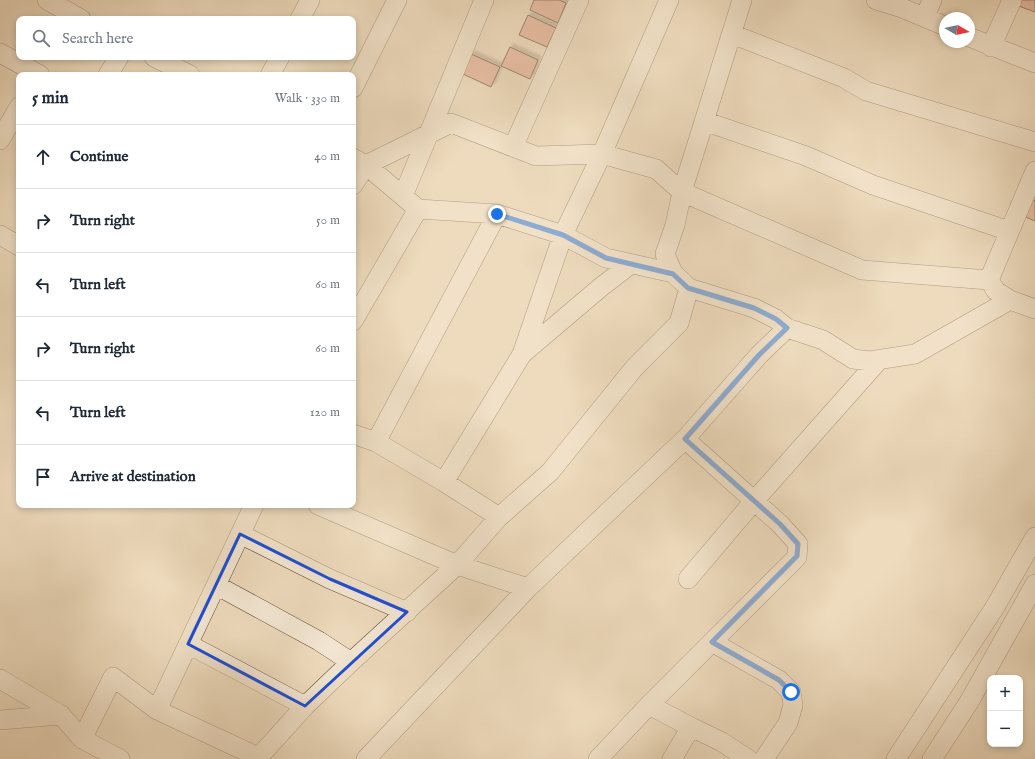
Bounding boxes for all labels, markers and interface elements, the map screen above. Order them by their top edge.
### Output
north arrow [939,12,975,48]
search box [16,16,356,60]
icon: search [30,27,52,49]
text: Search here [62,29,133,48]
text: 5 min [32,88,69,109]
text: Walk · 330 m [275,90,340,107]
icon: ahead [32,146,54,168]
text: Continue [70,147,128,166]
text: 40 m [314,148,340,165]
route end [488,205,506,223]
icon: right [32,210,54,232]
text: Turn right [70,211,135,230]
text: 50 m [316,212,340,229]
icon: left [32,274,54,296]
text: Turn left [70,275,126,294]
text: 60 m [315,276,340,293]
icon: right [32,338,54,360]
text: Turn right [70,339,135,358]
text: 60 m [315,340,340,357]
icon: left [32,402,54,424]
text: Turn left [70,403,126,422]
text: 120 m [310,404,340,421]
icon: arrive [32,466,54,488]
text: Arrive at destination [70,467,196,486]
map controls [987,675,1023,747]
button: + [987,675,1023,711]
route start [782,683,800,701]
button: − [987,711,1023,747]

